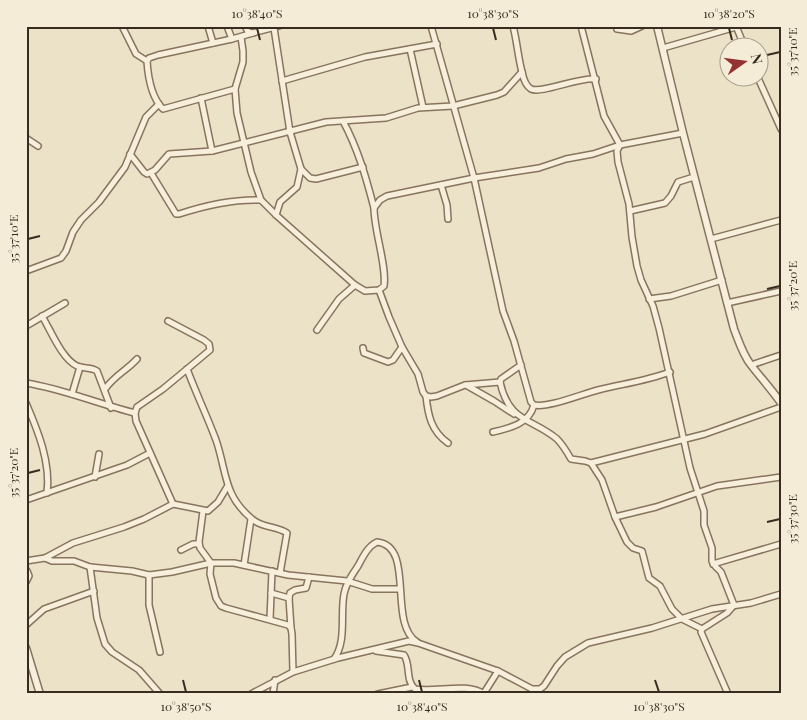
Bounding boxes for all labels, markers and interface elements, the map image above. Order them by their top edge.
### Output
text: 10°38'40"S [232,5,282,21]
text: 10°38'30"S [467,5,519,21]
text: 10°38'20"S [703,5,755,21]
text: 35°37'10"E [784,28,800,76]
north arrow [720,38,770,88]
text: N [747,52,768,66]
text: 35°37'10"E [5,215,21,263]
text: 35°37'20"E [784,261,800,311]
text: 35°37'20"E [5,448,21,498]
text: 35°37'30"E [784,494,800,544]
text: 10°38'50"S [161,698,211,714]
text: 10°38'40"S [397,698,447,714]
text: 10°38'30"S [633,698,685,714]

